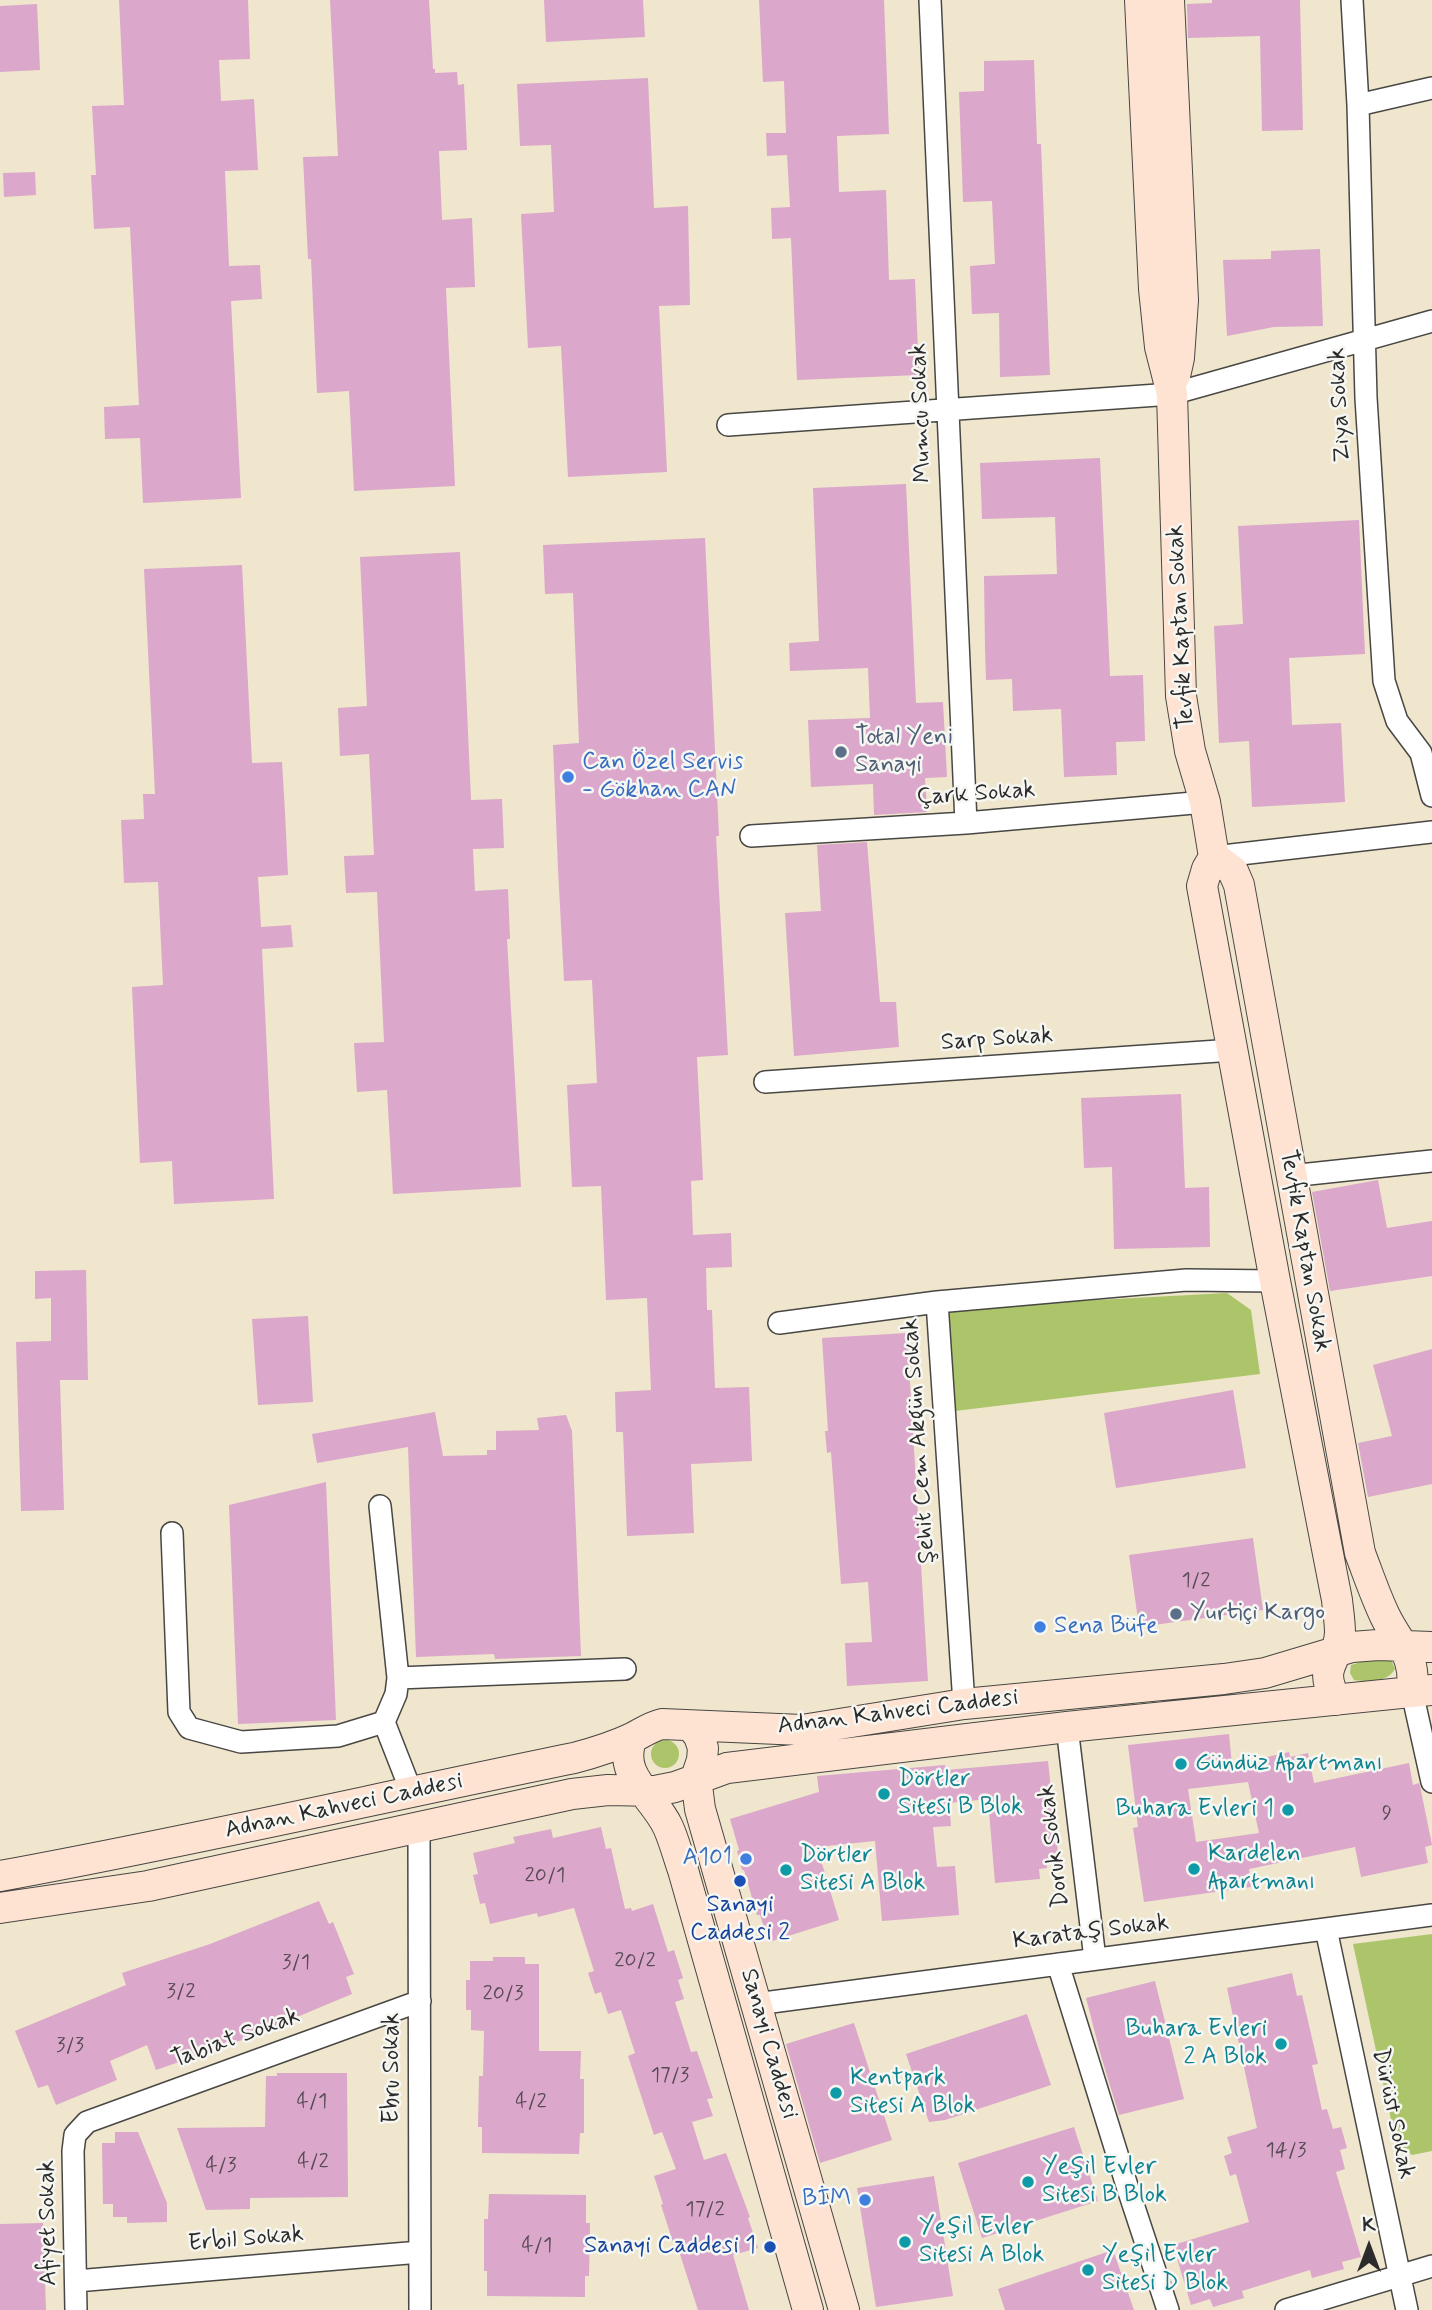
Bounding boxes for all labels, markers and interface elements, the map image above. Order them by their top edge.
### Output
street label: Mumcu Sokak [905,343,939,483]
street label: Ziya Sokak [1324,347,1358,463]
street label: Tevfik Kaptan Sokak [1162,524,1202,730]
place label: Total Yeni Sanayi [855,724,953,780]
marker: Total Yeni Sanayi [833,744,849,760]
place label: Can Özel Servis - Gökhan CAN [582,749,743,805]
marker: Can Özel Servis - Gökhan CAN [560,769,576,785]
street label: Çark Sokak [916,776,1036,814]
street label: Sarp Sokak [940,1022,1054,1058]
street label: Tevfik Kaptan Sokak [1272,1148,1336,1354]
street label: Şehit Cem Akgün Sokak [897,1317,943,1565]
house number: 1/2 [1182,1569,1210,1595]
place label: Yurtiçi Kargo [1190,1600,1325,1628]
marker: Yurtiçi Kargo [1168,1606,1184,1622]
place label: Sena Büfe [1054,1613,1158,1641]
marker: Sena Büfe [1032,1619,1048,1635]
street label: Adnan Kahveci Caddesi [776,1684,1020,1742]
place label: Gündüz Apartmanı [1195,1750,1383,1778]
marker: Gündüz Apartmanı [1173,1756,1189,1772]
place label: Dörtler Sitesi B Blok [898,1766,1023,1822]
street label: Adnan Kahveci Caddesi [222,1768,466,1846]
street label: Doruk Sokak [1033,1783,1077,1909]
marker: Dörtler Sitesi B Blok [876,1786,892,1802]
place label: Buhara Evleri 1 [1115,1796,1274,1824]
marker: Buhara Evleri 1 [1280,1802,1296,1818]
house number: 9 [1382,1802,1392,1828]
place label: Kardelen Apartmanı [1208,1841,1315,1897]
place label: Dörtler Sitesi A Blok [800,1842,925,1898]
place label: A101 [683,1845,732,1873]
marker: A101 [738,1851,754,1867]
marker: Kardelen Apartmanı [1186,1861,1202,1877]
marker: Dörtler Sitesi A Blok [778,1862,794,1878]
house number: 20/1 [525,1864,565,1890]
marker: Sanayi Caddesi 2 [732,1873,748,1889]
place label: Sanayi Caddesi 2 [690,1892,790,1948]
street label: Karataş Sokak [1011,1909,1171,1957]
house number: 20/2 [614,1949,656,1975]
house number: 3/1 [282,1951,310,1977]
street label: Sanayi Caddesi [733,1966,803,2122]
house number: 3/2 [167,1980,195,2006]
house number: 20/3 [483,1982,523,2008]
street label: Tabiat Sokak [168,2002,304,2076]
street label: Ebru Sokak [379,2013,407,2123]
place label: Buhara Evleri 2 A Blok [1126,2016,1267,2072]
house number: 3/3 [56,2034,84,2060]
marker: Buhara Evleri 2 A Blok [1273,2036,1289,2052]
street label: Dürüst Sokak [1364,2046,1420,2182]
house number: 17/3 [651,2064,689,2090]
place label: Kentpark Sitesi A Blok [850,2065,975,2121]
marker: Kentpark Sitesi A Blok [828,2085,844,2101]
house number: 4/1 [297,2090,327,2116]
house number: 4/2 [515,2090,547,2116]
house number: 14/3 [1266,2139,1306,2165]
house number: 4/2 [297,2150,329,2176]
house number: 4/3 [206,2154,236,2180]
place label: Yeşil Evler Sitesi B Blok [1042,2154,1167,2210]
street label: Afiyet Sokak [33,2160,65,2286]
marker: Yeşil Evler Sitesi B Blok [1020,2174,1036,2190]
place label: BİM [802,2186,851,2214]
marker: BİM [857,2192,873,2208]
house number: 17/2 [685,2198,725,2224]
north arrow [1334,2212,1404,2282]
text: K [1362,2213,1376,2238]
place label: Yeşil Evler Sitesi A Blok [919,2214,1044,2270]
street label: Erbil Sokak [187,2221,305,2259]
place label: Sanayi Caddesi 1 [584,2233,756,2261]
house number: 4/1 [522,2234,552,2260]
marker: Yeşil Evler Sitesi A Blok [897,2234,913,2250]
marker: Sanayi Caddesi 1 [762,2239,778,2255]
place label: Yeşil Evler Sitesi D Blok [1102,2242,1228,2298]
marker: Yeşil Evler Sitesi D Blok [1080,2262,1096,2278]

